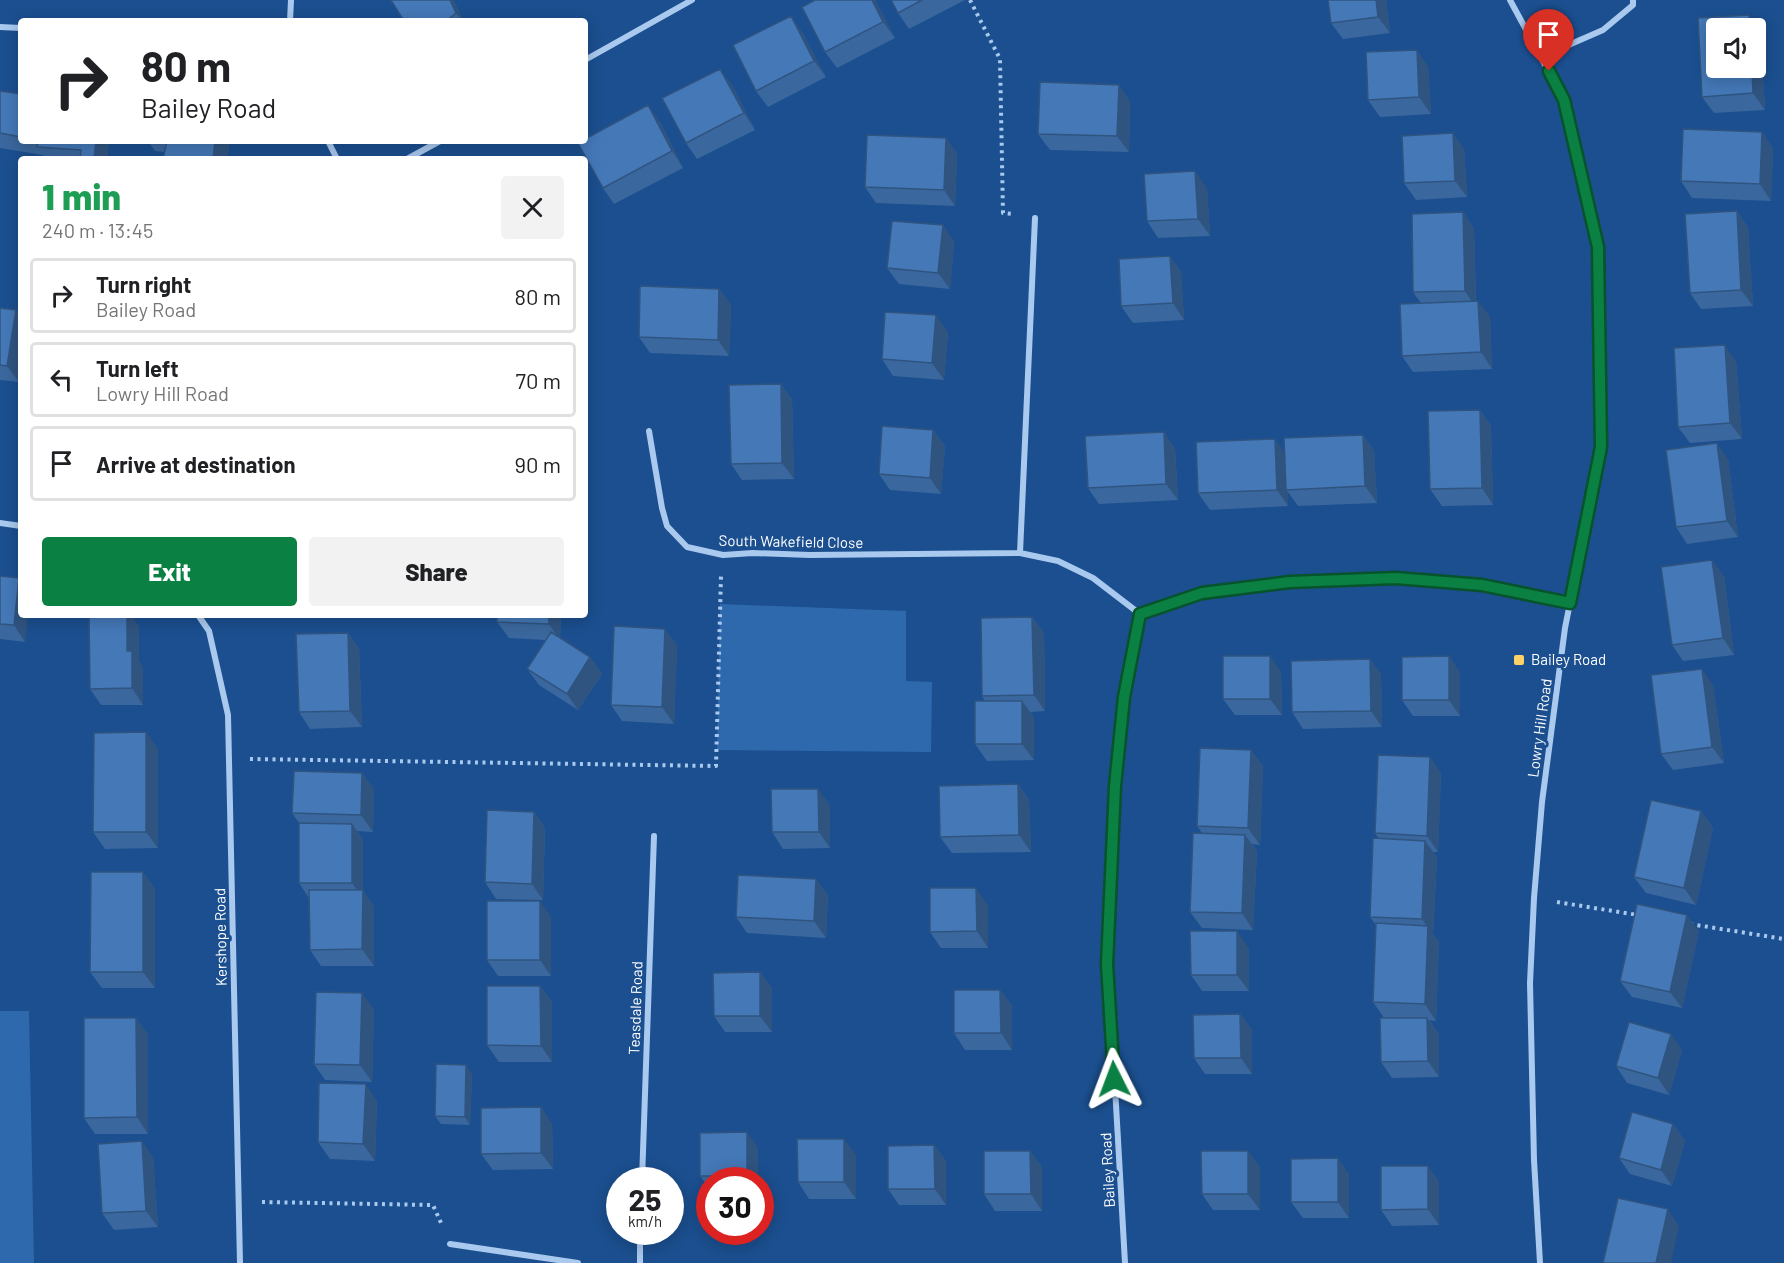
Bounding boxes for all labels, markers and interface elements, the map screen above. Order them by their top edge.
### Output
pin [1523,9,1574,71]
icon: arrive [1532,18,1565,51]
map controls [1706,18,1766,78]
button: sound [1706,18,1766,78]
text: 80 m [141,40,231,90]
icon: right [42,42,120,120]
text: Bailey Road [141,91,276,123]
text: 1 min [42,174,121,217]
button: close [501,176,564,239]
text: 240 m · 13:45 [42,218,153,242]
text: Turn right [96,271,191,297]
icon: right [45,279,78,312]
text: 80 m [515,283,561,309]
text: Bailey Road [96,297,196,321]
text: Turn left [96,355,179,381]
icon: left [45,363,78,396]
text: 70 m [516,367,561,393]
text: Lowry Hill Road [96,381,229,405]
icon: arrive [45,447,78,480]
text: Arrive at destination [96,451,295,477]
text: 90 m [515,451,561,477]
street label: South Wakefield Close [719,531,863,551]
button: Exit [42,537,297,606]
button: Share [309,537,564,606]
place label: Bailey Road [1531,650,1606,668]
marker: Bailey Road [1512,653,1526,667]
street label: Lowry Hill Road [1523,677,1555,778]
street label: Kershope Road [210,888,230,986]
street label: Teasdale Road [624,961,646,1055]
position arrow [1082,1047,1146,1111]
street label: Bailey Road [1096,1132,1118,1208]
speed limit sign: 30 [696,1167,774,1245]
text: 25 [629,1181,661,1217]
text: km/h [628,1212,662,1230]

